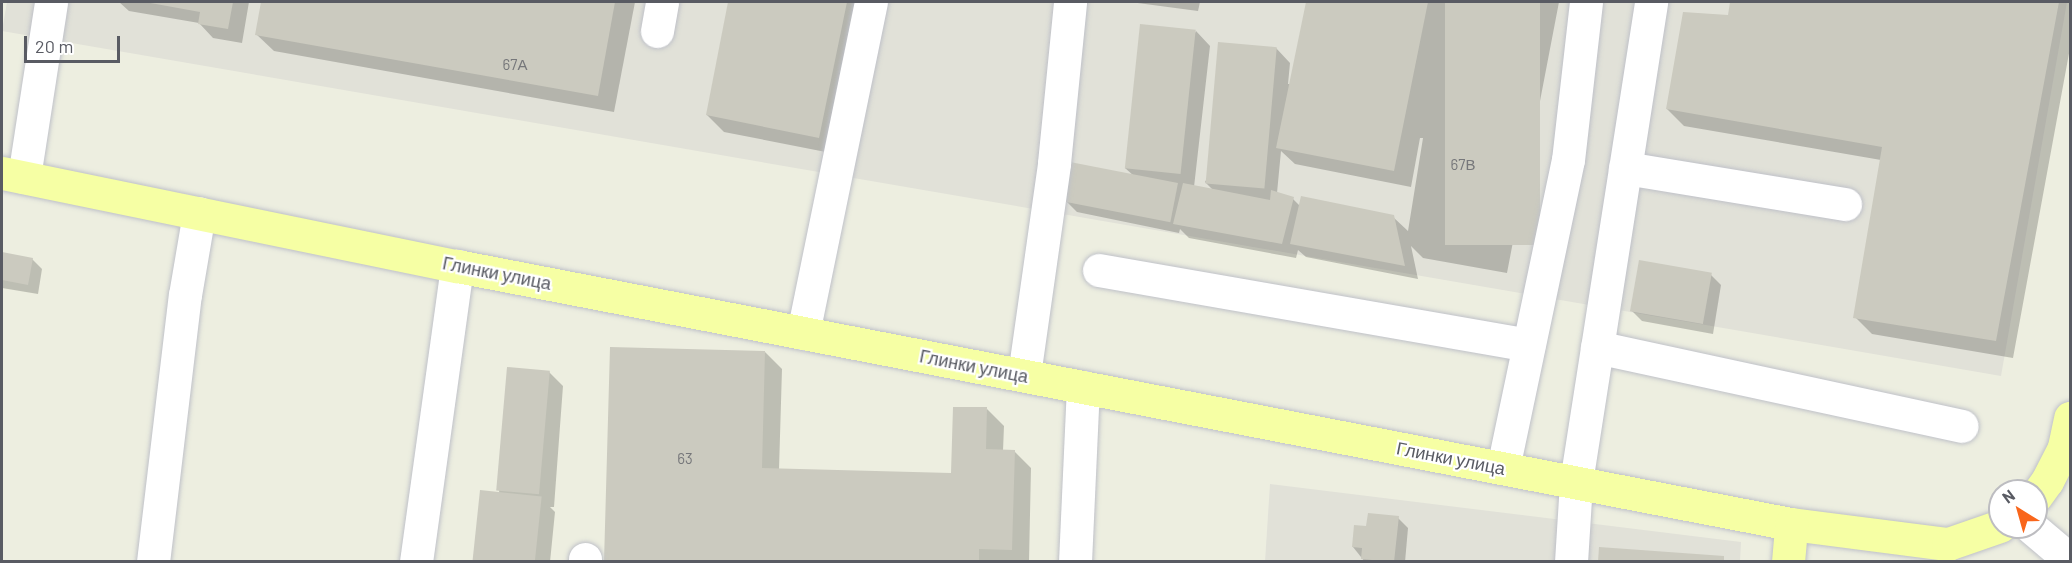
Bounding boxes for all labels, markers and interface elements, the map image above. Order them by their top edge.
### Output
scale bar [27,24,123,62]
text: 20 m [35,35,73,57]
house number: 67А [503,56,527,74]
house number: 67В [1451,156,1475,174]
street label: Глинки улица [441,252,553,294]
street label: Глинки улица [918,345,1030,387]
street label: Глинки улица [1395,437,1507,479]
house number: 63 [677,450,693,468]
north arrow [1988,479,2048,539]
text: N [1998,485,2018,507]

